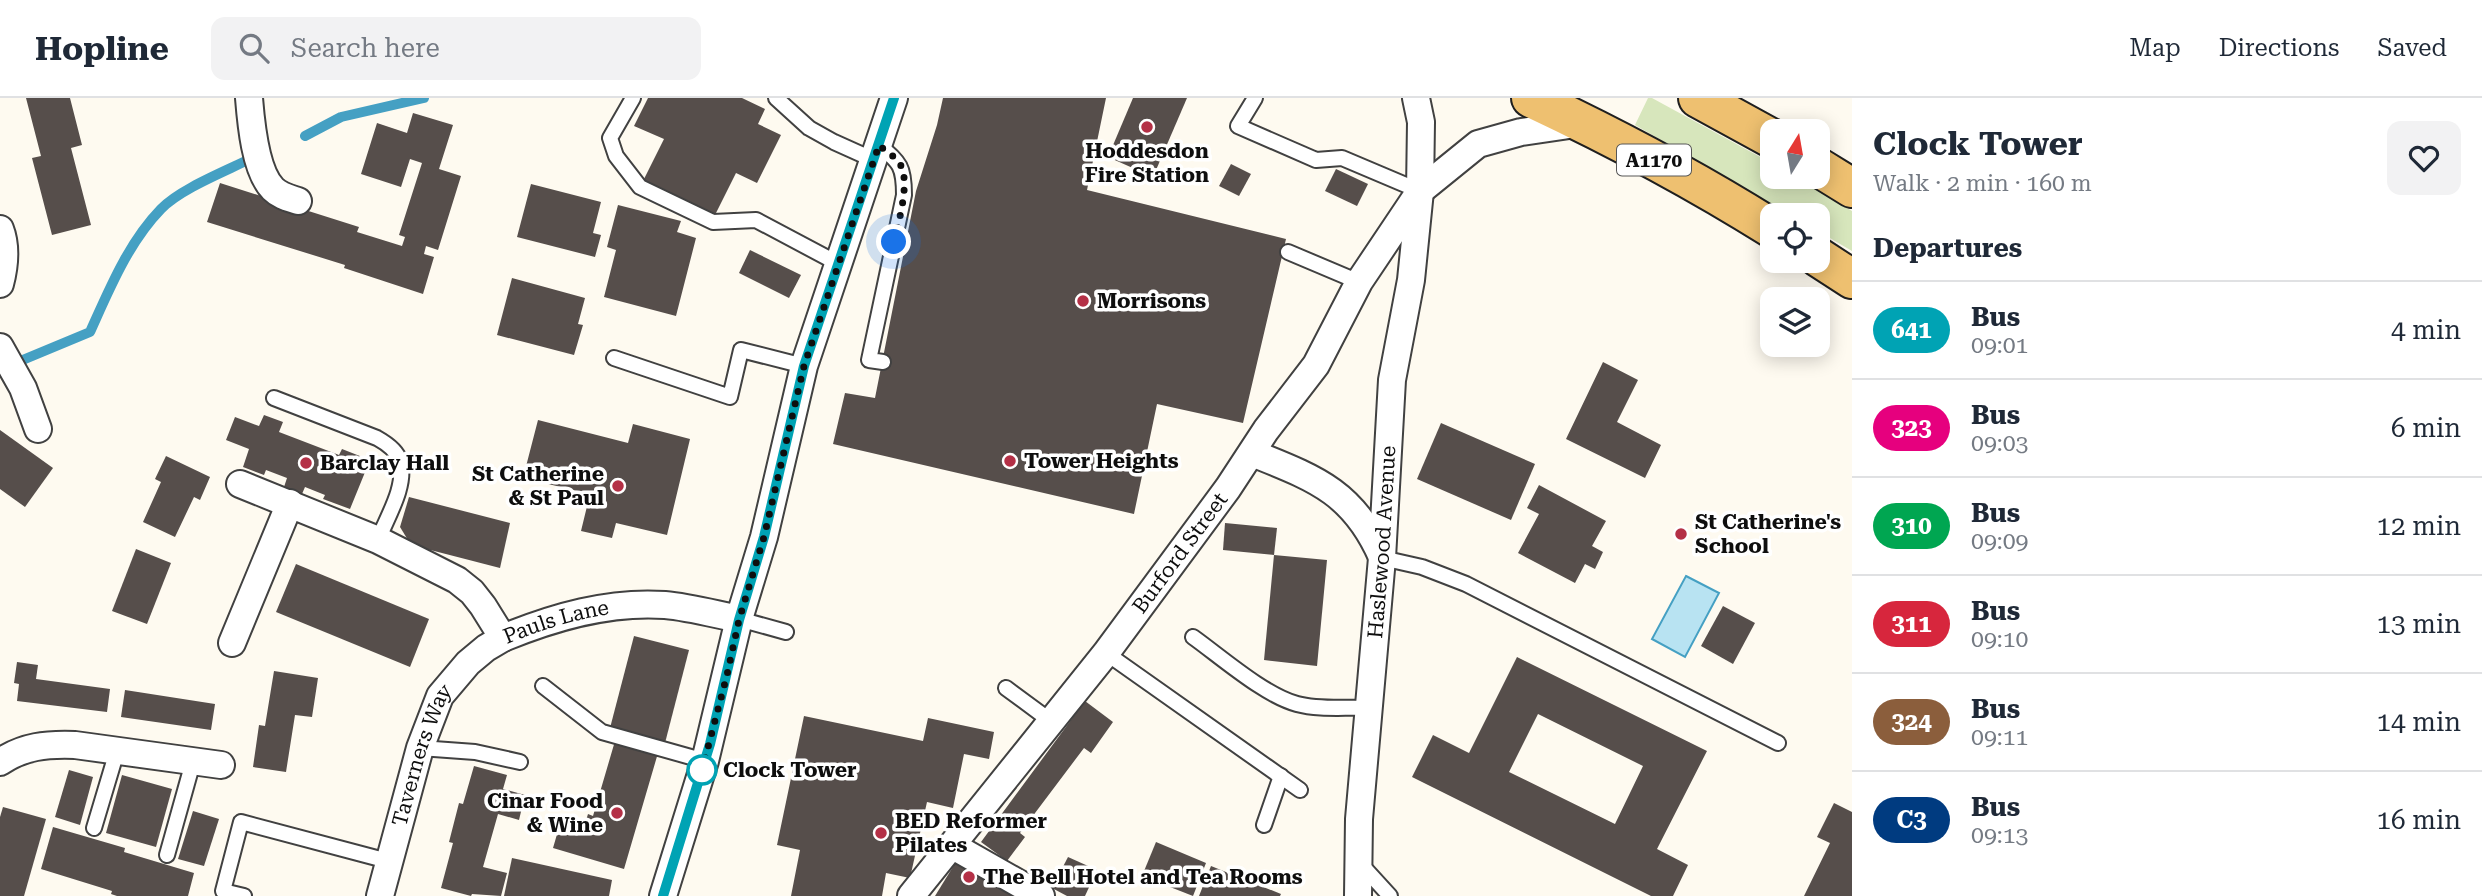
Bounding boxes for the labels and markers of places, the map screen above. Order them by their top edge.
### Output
marker: Hoddesdon Fire Station [1139,119,1155,135]
place label: Hoddesdon Fire Station [1085,139,1209,187]
place label: Morrisons [1097,289,1206,313]
marker: Morrisons [1075,293,1091,309]
place label: Tower Heights [1024,449,1179,473]
place label: Barclay Hall [320,451,449,475]
marker: Tower Heights [1002,453,1018,469]
marker: Barclay Hall [298,455,314,471]
place label: St Catherine & St Paul [472,462,604,510]
marker: St Catherine & St Paul [610,478,626,494]
place label: St Catherine's School [1695,510,1841,558]
marker: St Catherine's School [1673,526,1689,542]
marker: Clock Tower [687,755,717,785]
place label: Clock Tower [723,758,857,782]
place label: Cinar Food & Wine [487,789,603,837]
marker: Cinar Food & Wine [609,805,625,821]
place label: BED Reformer Pilates [895,809,1048,857]
marker: BED Reformer Pilates [873,825,889,841]
place label: The Bell Hotel and Tea Rooms [983,865,1303,889]
marker: The Bell Hotel and Tea Rooms [961,869,977,885]

